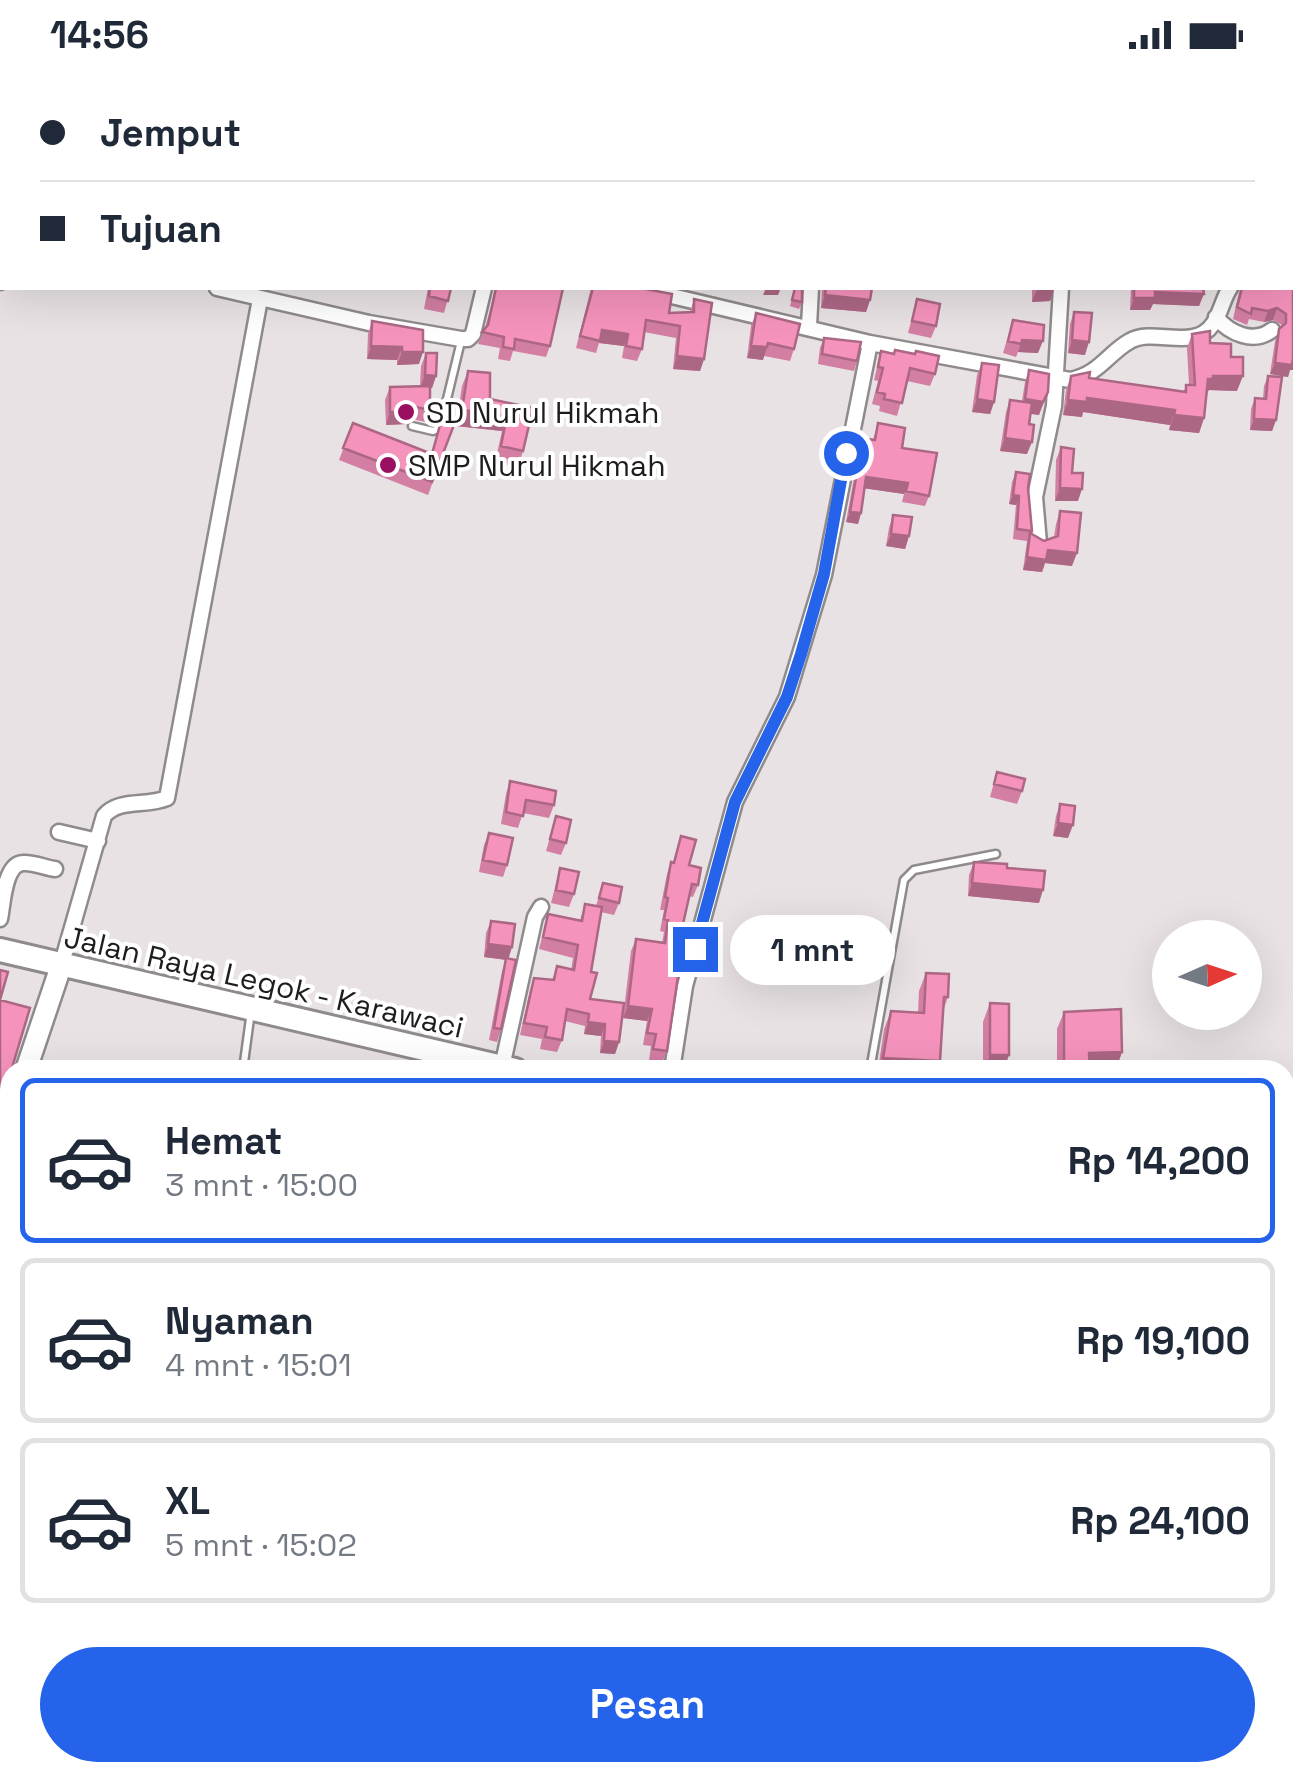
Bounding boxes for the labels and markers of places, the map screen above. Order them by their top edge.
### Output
place label: SD Nurul Hikmah [426,393,660,432]
marker: SD Nurul Hikmah [395,401,417,423]
place label: SMP Nurul Hikmah [408,446,666,485]
marker: SMP Nurul Hikmah [377,454,399,476]

